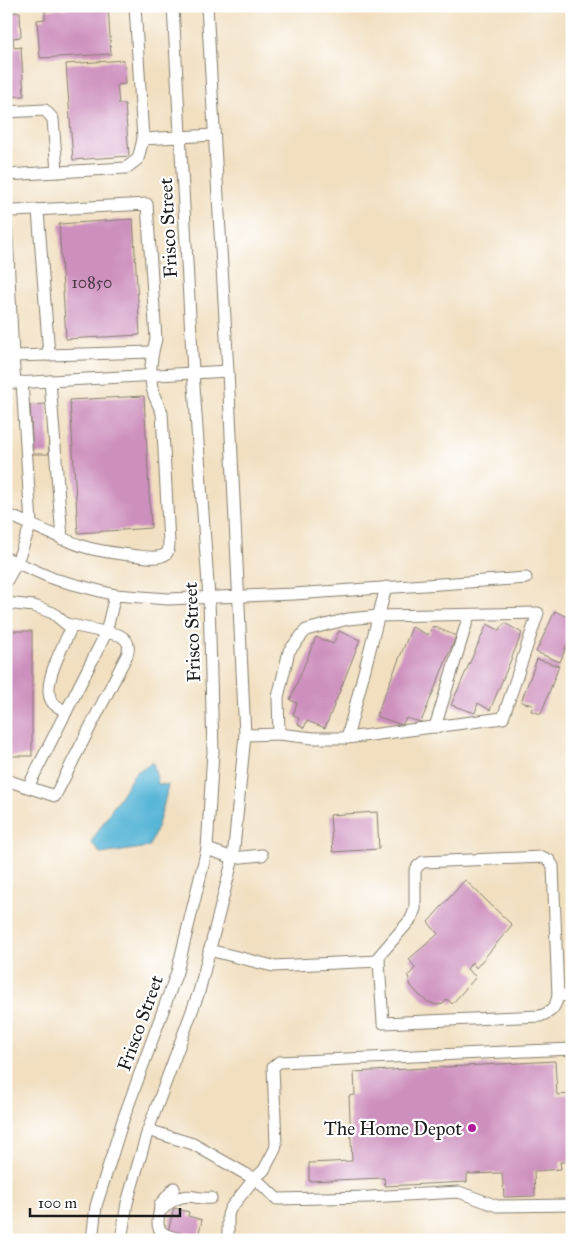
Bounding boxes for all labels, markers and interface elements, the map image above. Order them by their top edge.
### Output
street label: Frisco Street [154,177,182,279]
house number: 10850 [72,273,112,292]
street label: Frisco Street [179,581,205,683]
street label: Frisco Street [112,972,168,1074]
place label: The Home Depot [324,1117,462,1140]
marker: The Home Depot [466,1122,478,1134]
scale bar [30,1186,180,1218]
text: 100 m [38,1194,78,1212]

